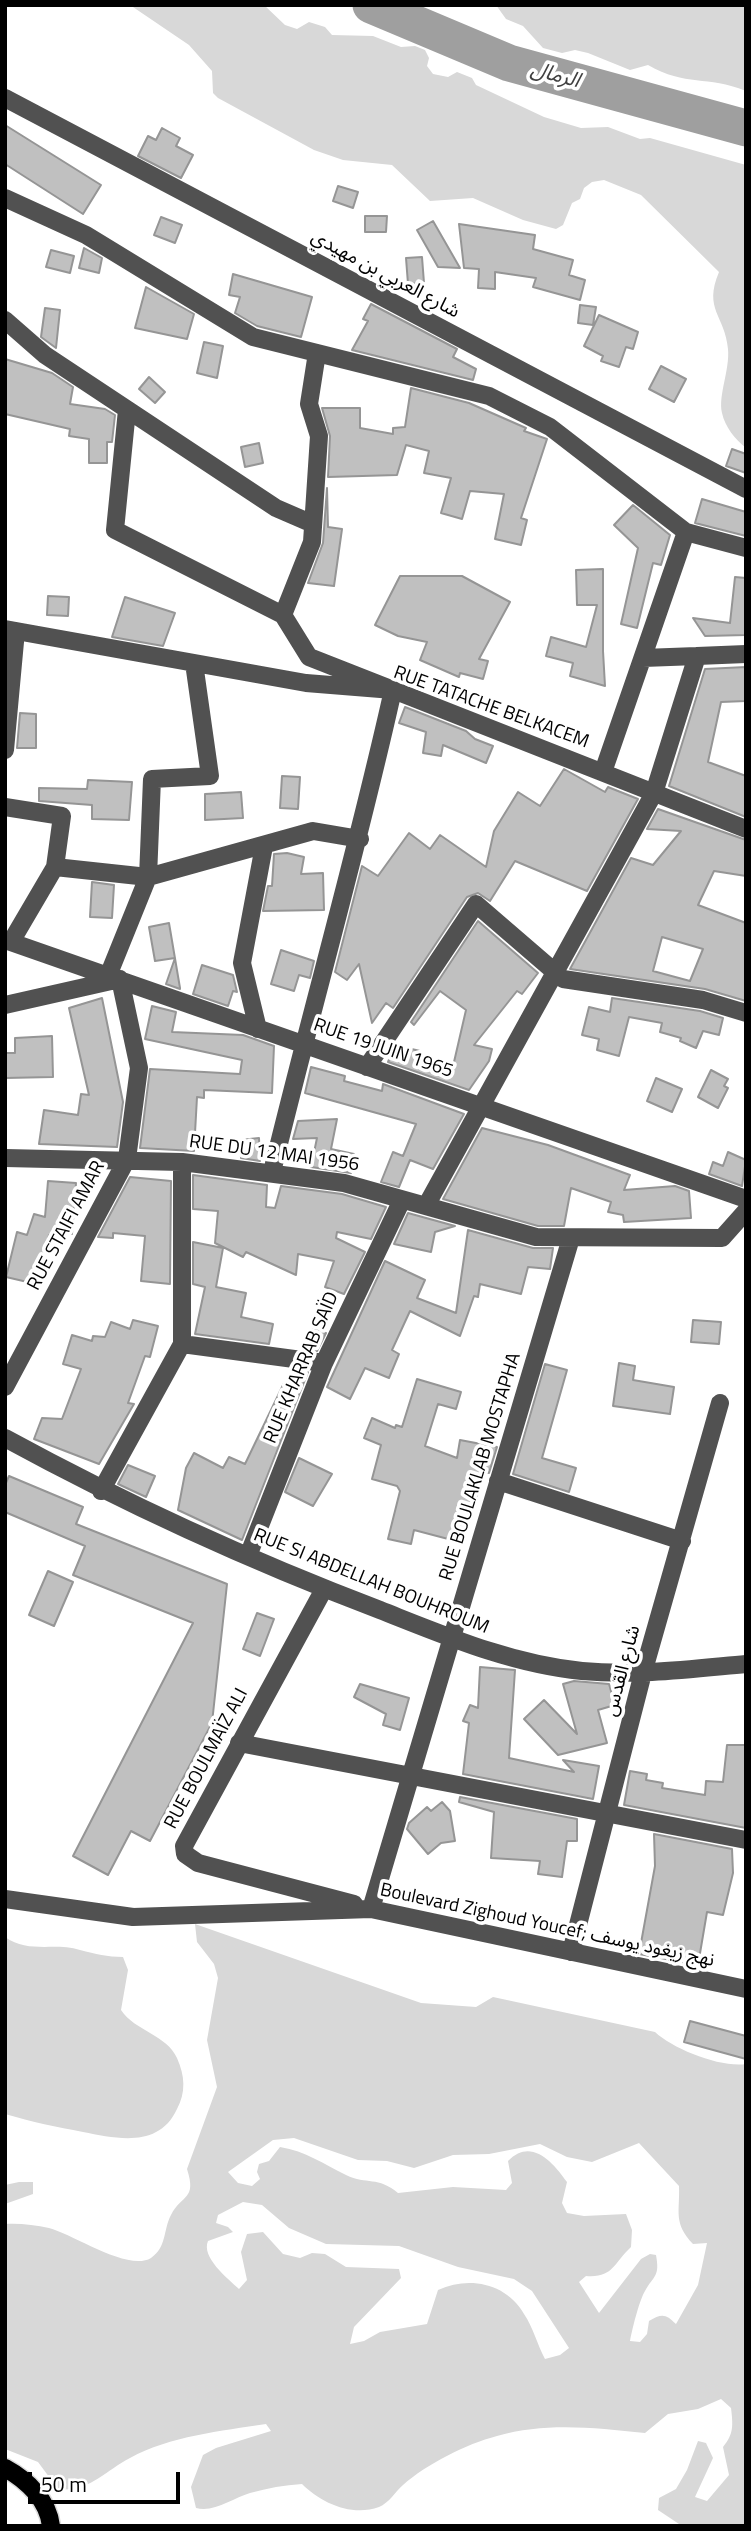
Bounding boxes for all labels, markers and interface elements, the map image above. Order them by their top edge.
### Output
water label: الرمال [528,57,582,95]
street label: شارع العربي بن مهيدي [307,226,463,324]
street label: RUE TATACHE BELKACEM [390,662,592,754]
street label: RUE 19 JUIN 1965 [310,1014,456,1084]
street label: RUE DU 12 MAI 1956 [188,1131,360,1177]
street label: RUE STAIFI AMAR [23,1157,111,1295]
street label: RUE KHARRAB SAÏD [260,1289,344,1447]
street label: RUE BOULAKLAB MOSTAPHA [435,1350,527,1584]
street label: RUE SI ABDELLAH BOUHROUM [250,1524,492,1640]
street label: شارع القدس [600,1623,646,1719]
street label: RUE BOULMAÏZ ALI [160,1685,254,1833]
street label: Boulevard Zighoud Youcef; نهج زيغود يوسف [378,1879,716,1973]
scale bar [32,2458,184,2502]
text: 50 m [41,2468,87,2500]

